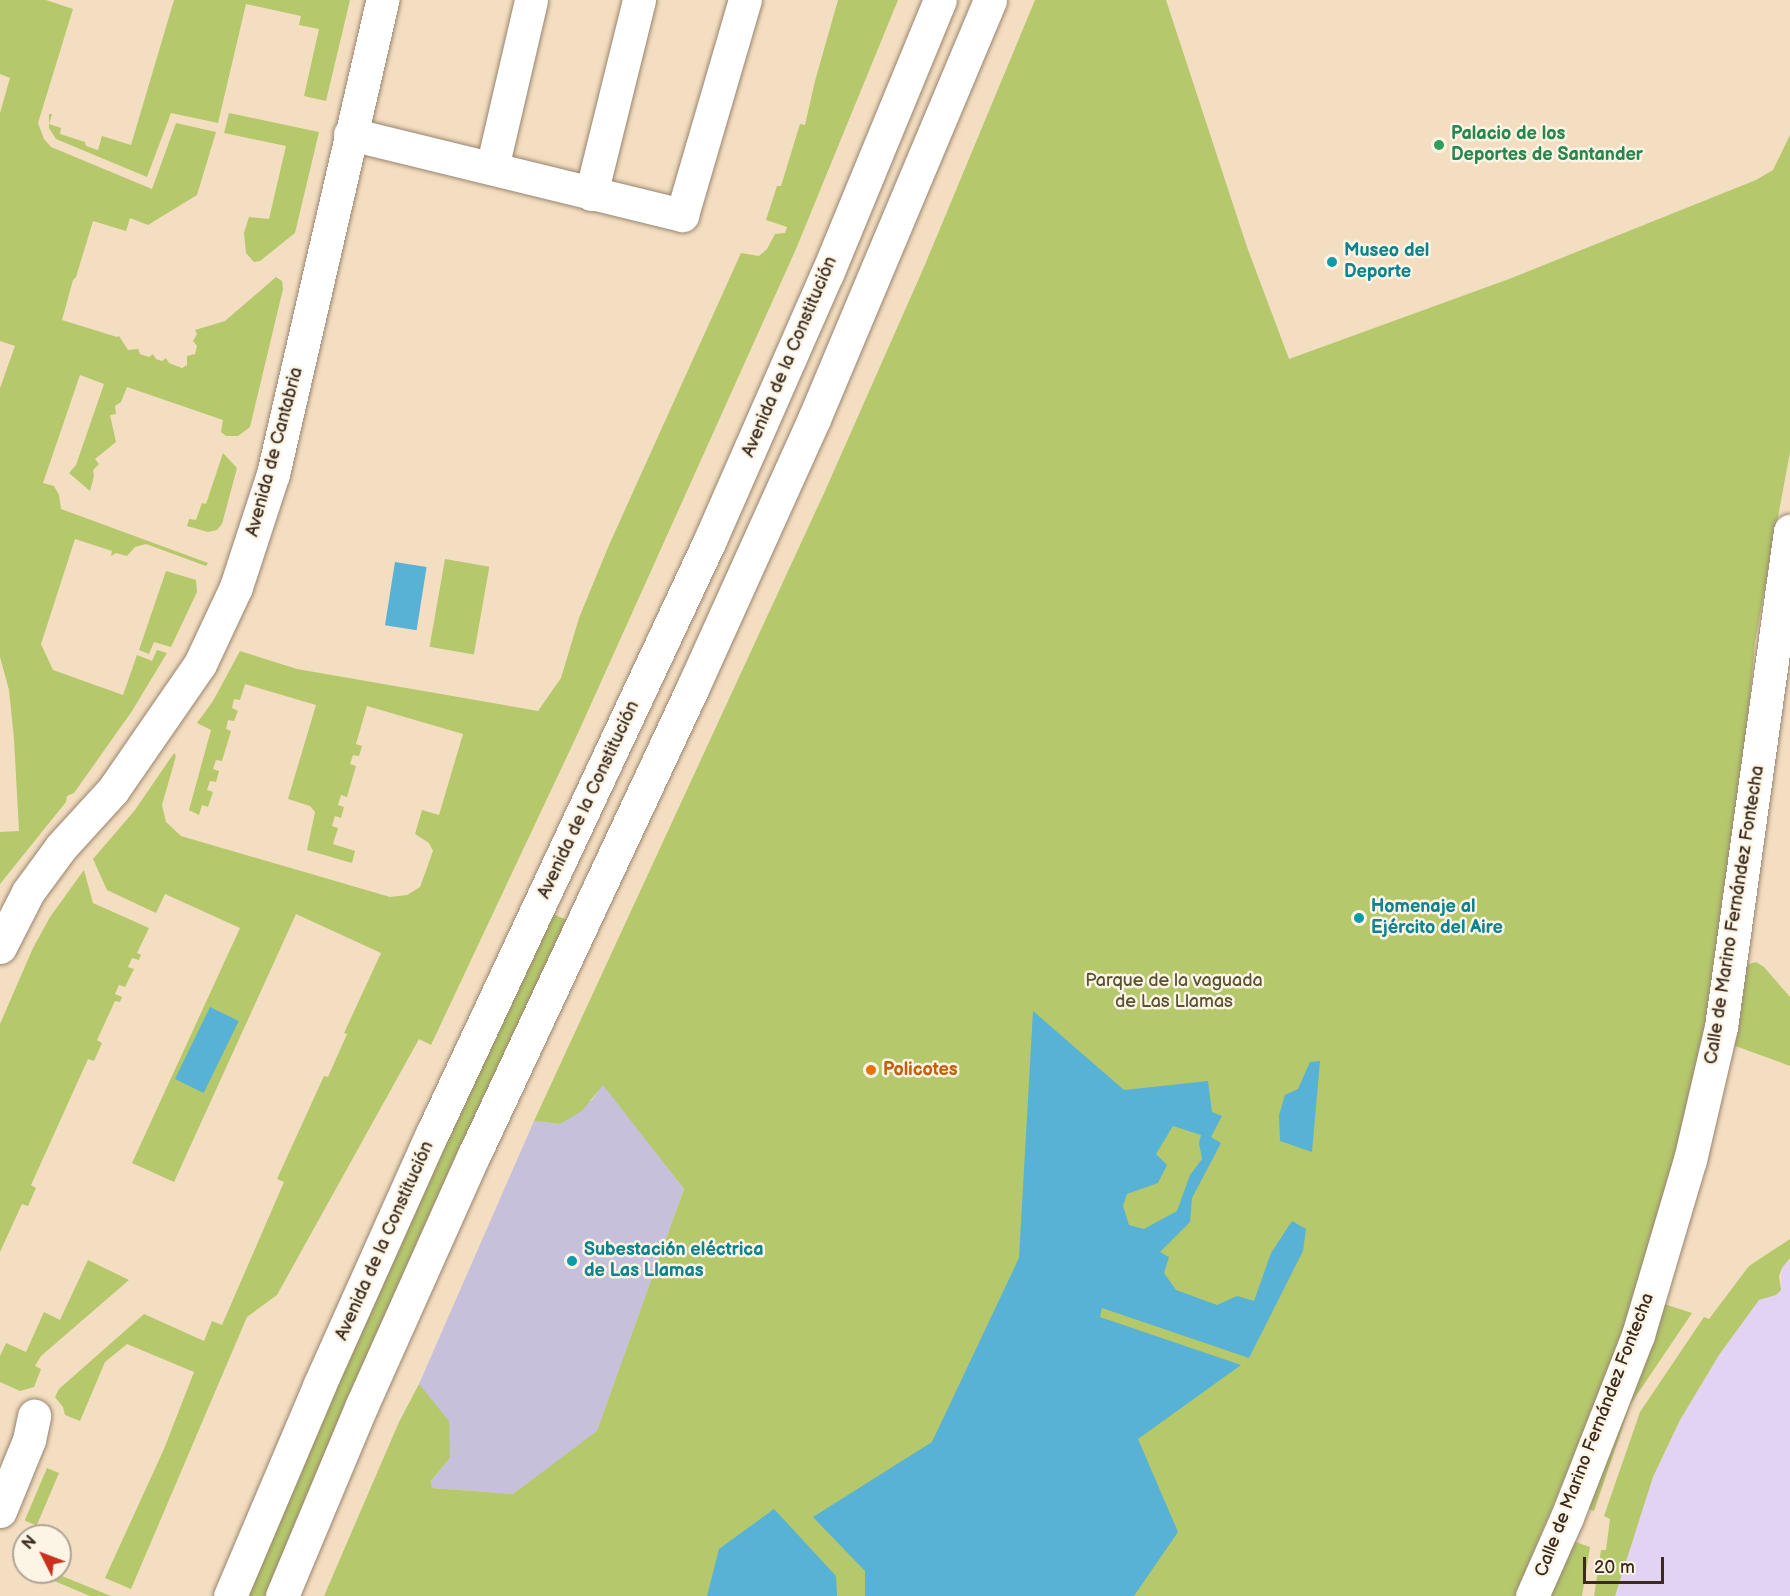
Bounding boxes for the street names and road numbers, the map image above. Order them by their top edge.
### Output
street label: Avenida de la Constitución [738,254,842,460]
street label: Avenida de Cantabria [242,365,308,539]
street label: Avenida de la Constitución [534,698,644,902]
street label: Calle de Marino Fernández Fontecha [1701,764,1769,1066]
street label: Avenida de la Constitución [331,1138,439,1344]
street label: Calle de Marino Fernández Fontecha [1531,1290,1659,1580]

